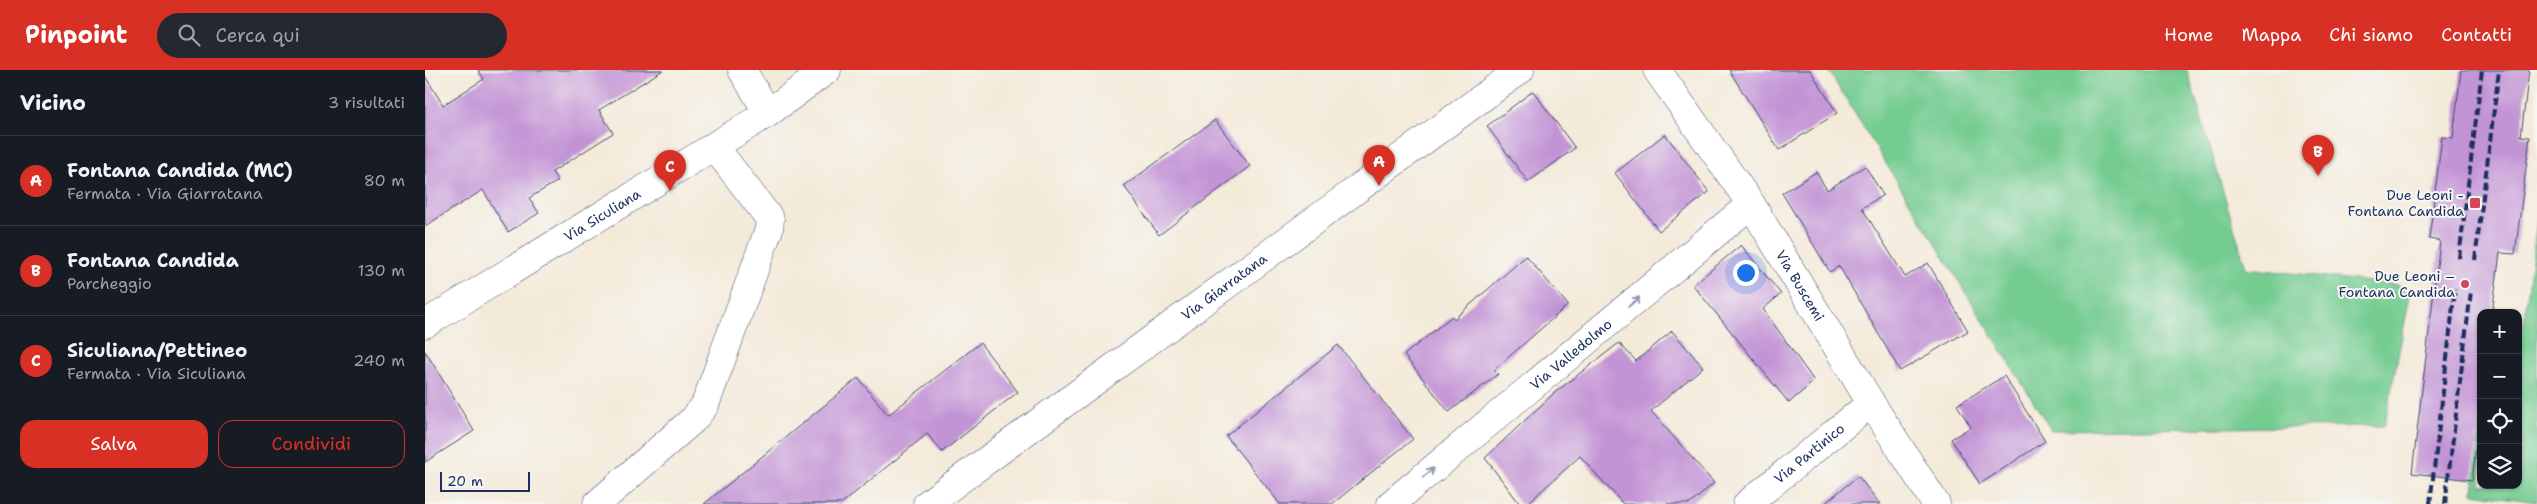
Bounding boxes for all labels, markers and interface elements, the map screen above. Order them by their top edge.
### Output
search box [157,13,507,58]
text: Pinpoint [25,19,127,51]
icon: search [175,21,203,49]
text: Cerca qui [215,23,300,48]
text: Home [2164,23,2213,47]
text: Mappa [2241,23,2301,47]
text: Chi siamo [2329,23,2413,47]
text: Contatti [2441,23,2512,47]
text: Vicino [20,89,86,117]
text: 3 risultati [328,92,405,113]
pin: B [2302,135,2334,176]
pin: A [1363,145,1395,186]
pin: C [654,150,686,191]
text: Fontana Candida (MC) [67,158,293,183]
text: A [30,170,42,191]
text: 80 m [364,170,405,191]
text: Fermata · Via Giarratana [67,183,263,204]
street label: Via Siculiana [560,184,644,245]
place label: Due Leoni - Fontana Candida [2348,186,2464,220]
marker: Due Leoni - Fontana Candida [2468,196,2482,210]
street label: Via Buscemi [1772,247,1829,325]
text: Fontana Candida [67,248,239,273]
street label: Via Giarratana [1178,249,1271,324]
text: B [31,260,41,281]
text: 130 m [358,260,405,281]
your location [1733,260,1759,286]
place label: Due Leoni – Fontana Candida [2339,267,2455,301]
text: Parcheggio [67,273,152,294]
marker: Due Leoni – Fontana Candida [2459,278,2471,290]
one-way arrow [1627,296,1640,307]
map controls [2477,309,2522,489]
button: + [2477,309,2522,354]
street label: Via Valledolmo [1526,315,1616,394]
text: Siculiana/Pettineo [67,338,247,363]
text: C [31,350,41,371]
text: 240 m [353,350,405,371]
button: − [2477,354,2522,399]
text: Fermata · Via Siculiana [67,363,246,384]
button: locate [2477,399,2522,444]
street label: Via Partinico [1770,419,1848,488]
button: Salva [20,420,208,468]
button: Condividi [218,420,405,468]
button: layers [2477,444,2522,489]
one-way arrow [1421,467,1434,478]
scale bar [440,469,530,492]
text: 20 m [447,472,483,490]

